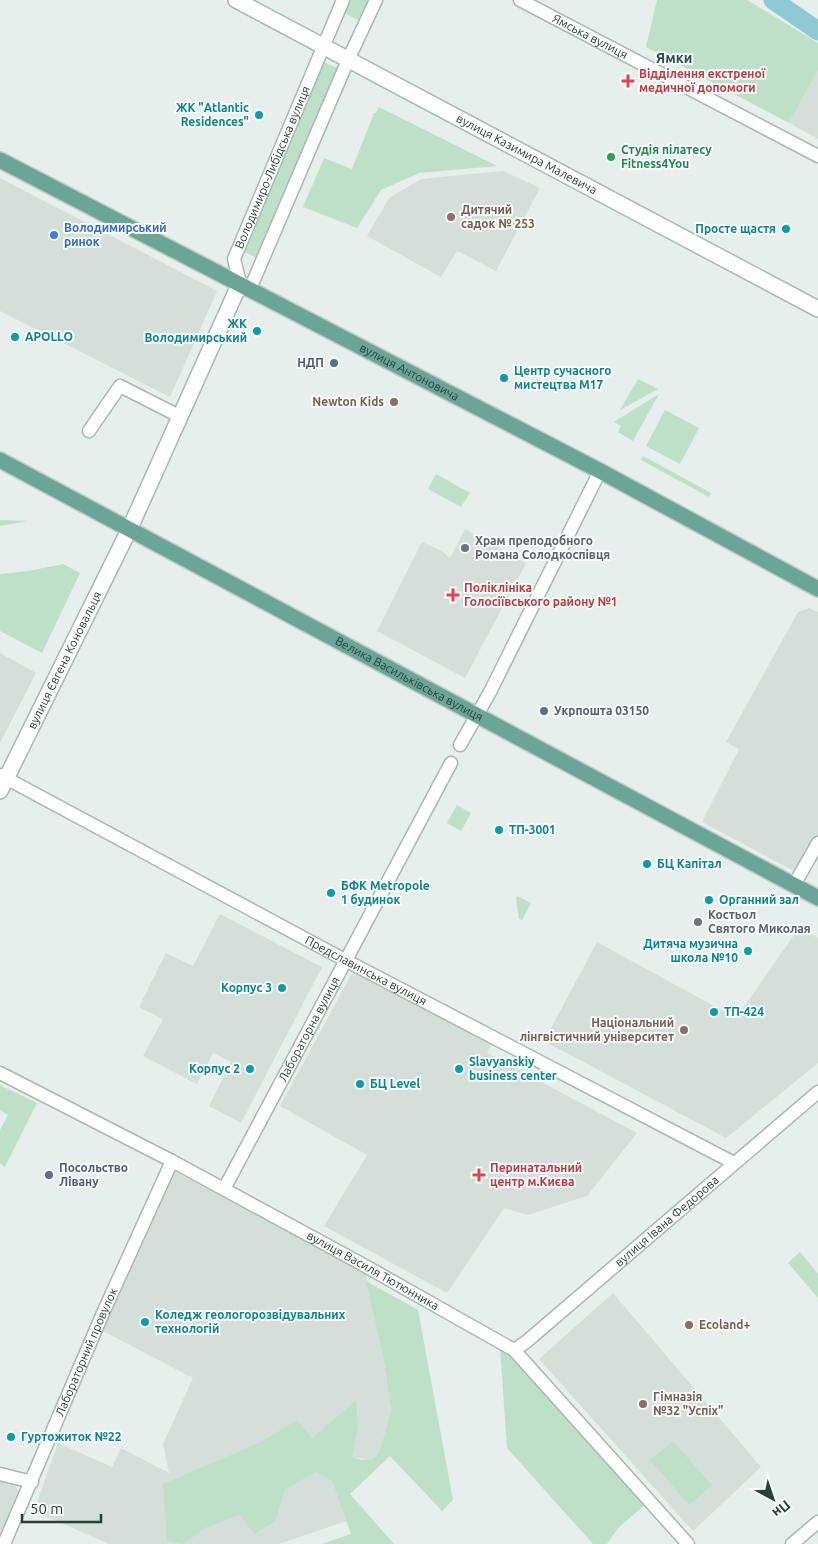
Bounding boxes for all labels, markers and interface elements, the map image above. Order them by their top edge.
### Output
street label: Ямська вулиця [550,11,630,61]
district label: Ямки [656,50,692,66]
place label: Відділення екстреної медичної допомоги [639,67,766,94]
marker: Відділення екстреної медичної допомоги [621,74,635,88]
street label: Володимиро-Либідська вулиця [232,84,312,251]
place label: ЖК "Atlantic Residences" [176,101,249,128]
marker: ЖК "Atlantic Residences" [253,109,265,121]
street label: вулиця Казимира Малевича [454,111,599,196]
place label: Студія пілатесу Fitness4You [621,143,712,170]
marker: Студія пілатесу Fitness4You [605,151,617,163]
place label: Дитячий садок № 253 [461,203,535,230]
marker: Дитячий садок № 253 [445,211,457,223]
place label: Володимирський ринок [64,221,167,248]
place label: Просте щастя [695,222,776,235]
marker: Просте щастя [780,223,792,235]
marker: Володимирський ринок [48,229,60,241]
place label: ЖК Володимирський [144,317,247,344]
marker: ЖК Володимирський [251,325,263,337]
place label: APOLLO [25,330,73,343]
marker: APOLLO [9,331,21,343]
street label: вулиця Антоновича [358,341,461,403]
place label: НДП [297,356,324,369]
marker: НДП [328,357,340,369]
place label: Центр сучасного мистецтва M17 [514,364,612,391]
marker: Центр сучасного мистецтва M17 [498,372,510,384]
place label: Newton Kids [312,395,384,408]
marker: Newton Kids [388,396,400,408]
place label: Храм преподобного Романа Солодкоспівця [475,534,610,561]
marker: Храм преподобного Романа Солодкоспівця [459,542,471,554]
place label: Поліклініка Голосіївського району №1 [464,581,618,608]
marker: Поліклініка Голосіївського району №1 [446,588,460,602]
street label: вулиця Євгена Коновальця [25,589,104,731]
street label: Велика Васильківська вулиця [333,634,485,723]
place label: Укрпошта 03150 [554,704,649,717]
marker: Укрпошта 03150 [538,705,550,717]
place label: ТП-3001 [509,823,556,836]
marker: ТП-3001 [493,824,505,836]
place label: БЦ Капітал [657,857,722,870]
marker: БЦ Капітал [641,858,653,870]
place label: БФК Metropole 1 будинок [341,879,430,906]
marker: БФК Metropole 1 будинок [325,887,337,899]
place label: Органний зал [719,893,799,906]
marker: Органний зал [703,894,715,906]
place label: Костьол Святого Миколая [708,908,811,935]
marker: Костьол Святого Миколая [692,916,704,928]
street label: Предславинська вулиця [303,933,429,1008]
place label: Дитяча музична школа №10 [643,937,738,964]
marker: Дитяча музична школа №10 [742,945,754,957]
street label: Лабораторна вулиця [275,974,342,1084]
place label: Корпус 3 [221,981,272,994]
marker: Корпус 3 [276,982,288,994]
place label: ТП-424 [724,1005,764,1018]
marker: ТП-424 [708,1006,720,1018]
place label: Національний лінгвістичний університет [520,1016,674,1043]
marker: Національний лінгвістичний університет [678,1024,690,1036]
place label: Slavyanskiy business center [469,1055,557,1082]
place label: Корпус 2 [189,1062,240,1075]
marker: Корпус 2 [244,1063,256,1075]
marker: Slavyanskiy business center [453,1063,465,1075]
place label: БЦ Level [370,1077,420,1090]
marker: БЦ Level [354,1078,366,1090]
place label: Посольство Лівану [59,1161,128,1188]
place label: Перинатальний центр м.Києва [490,1161,582,1188]
marker: Перинатальний центр м.Києва [472,1168,486,1182]
marker: Посольство Лівану [43,1169,55,1181]
street label: вулиця Івана Федорова [612,1173,721,1269]
street label: вулиця Василя Тютюнника [305,1228,441,1312]
street label: Лабораторний провулок [53,1286,120,1418]
place label: Коледж геологорозвідувальних технологій [155,1308,346,1335]
marker: Коледж геологорозвідувальних технологій [139,1316,151,1328]
place label: Ecoland+ [699,1318,750,1331]
marker: Ecoland+ [683,1319,695,1331]
place label: Гімназія №32 "Успіх" [653,1390,724,1417]
marker: Гімназія №32 "Успіх" [637,1398,649,1410]
place label: Гуртожиток №22 [21,1430,122,1443]
marker: Гуртожиток №22 [5,1431,17,1443]
north arrow [748,1474,798,1524]
scale bar [22,1492,101,1524]
text: Пн [769,1497,794,1521]
text: 50 m [30,1500,63,1517]

